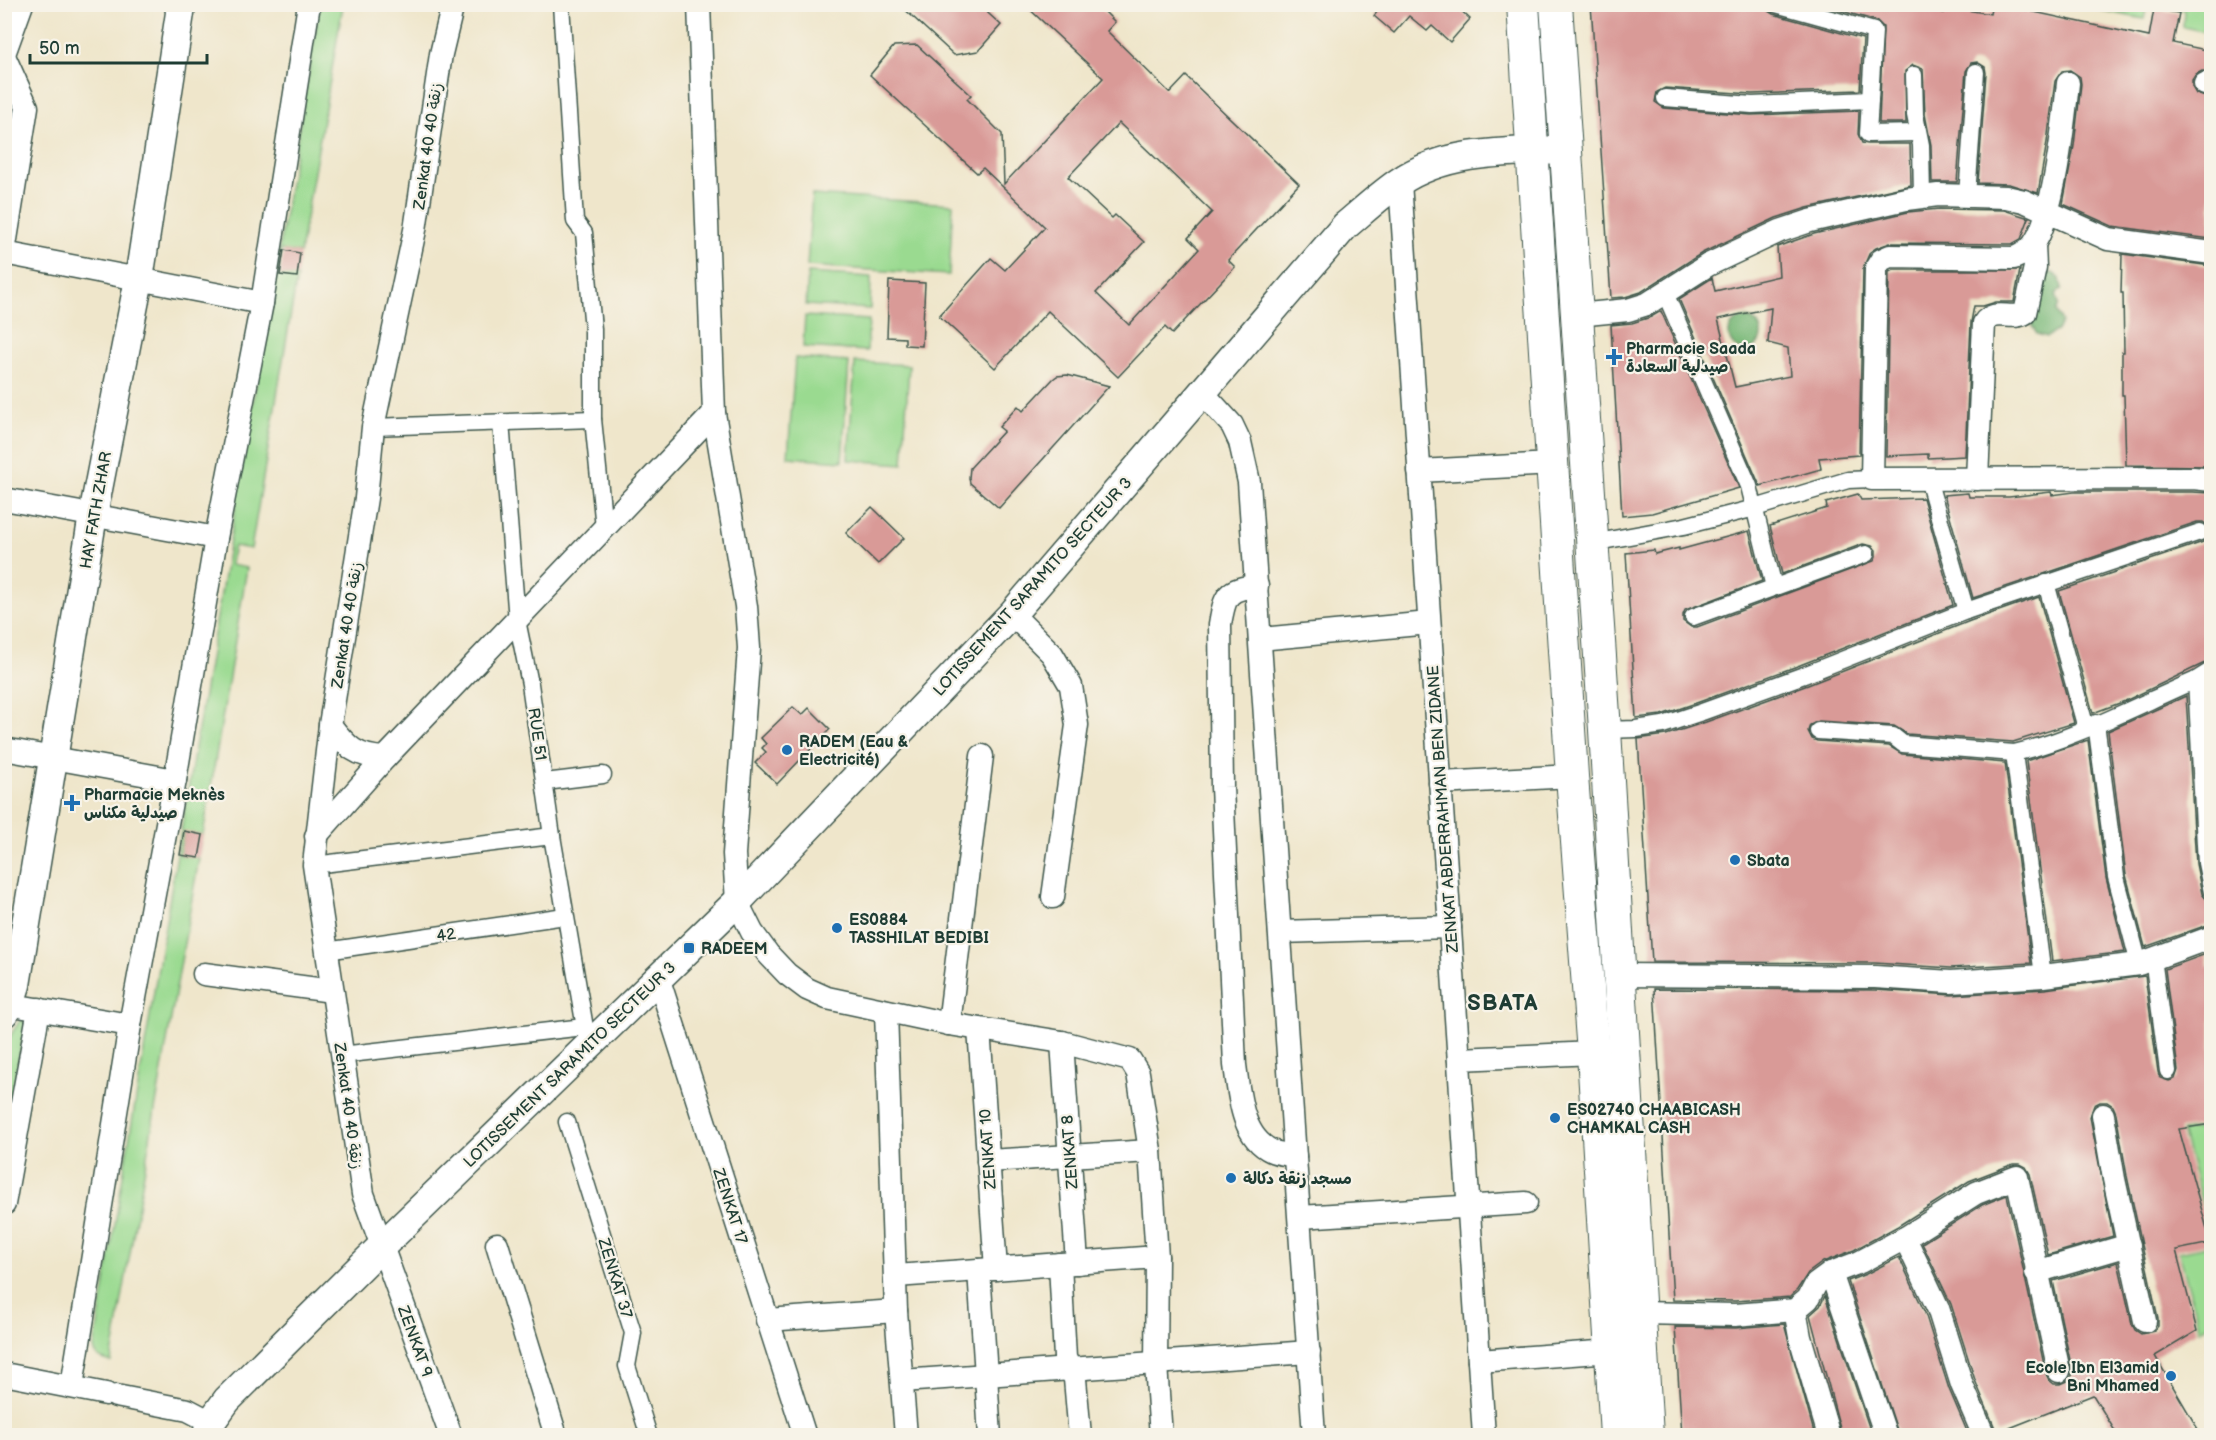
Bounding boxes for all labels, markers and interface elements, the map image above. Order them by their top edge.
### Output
scale bar [30,27,207,65]
text: 50 m [39,38,80,59]
street label: Zenkat 40 زنقة 40 [410,82,447,212]
place label: Pharmacie Saada صيدلية السعادة [1626,340,1756,377]
marker: Pharmacie Saada صيدلية السعادة [1607,350,1621,364]
street label: HAY FATH ZHAR [77,450,116,570]
street label: LOTISSEMENT SARAMITO SECTEUR 3 [930,474,1136,700]
street label: Zenkat 40 زنقة 40 [328,561,367,691]
street label: ZENKAT ABDERRAHMAN BEN ZIDANE [1424,665,1463,954]
street label: RUE 51 [523,706,550,762]
place label: RADEM (Eau & Electricité) [799,733,908,770]
marker: RADEM (Eau & Electricité) [780,743,794,757]
place label: Pharmacie Meknès صيدلية مكناس [84,786,225,823]
marker: Pharmacie Meknès صيدلية مكناس [65,796,79,810]
place label: Sbata [1747,852,1790,871]
marker: Sbata [1728,853,1742,867]
place label: ES0884 TASSHILAT BEDIBI [849,911,989,948]
marker: ES0884 TASSHILAT BEDIBI [830,921,844,935]
street label: 42 [435,925,458,946]
place label: RADEEM [701,940,767,959]
marker: RADEEM [682,941,696,955]
street label: LOTISSEMENT SARAMITO SECTEUR 3 [460,958,680,1172]
district label: SBATA [1467,990,1539,1017]
street label: Zenkat 40 زنقة 40 [329,1041,366,1171]
place label: ES02740 CHAABICASH CHAMKAL CASH [1567,1101,1741,1138]
street label: ZENKAT 10 [976,1108,1001,1191]
marker: ES02740 CHAABICASH CHAMKAL CASH [1548,1111,1562,1125]
street label: ZENKAT 8 [1058,1114,1083,1191]
street label: ZENKAT 17 [708,1165,751,1247]
place label: مسجد زنقة دكالة [1243,1170,1352,1189]
marker: مسجد زنقة دكالة [1224,1171,1238,1185]
street label: ZENKAT 37 [593,1235,636,1321]
street label: ZENKAT 9 [393,1303,436,1380]
place label: Ecole Ibn El3amid Bni Mhamed [2026,1359,2159,1396]
marker: Ecole Ibn El3amid Bni Mhamed [2164,1369,2178,1383]

